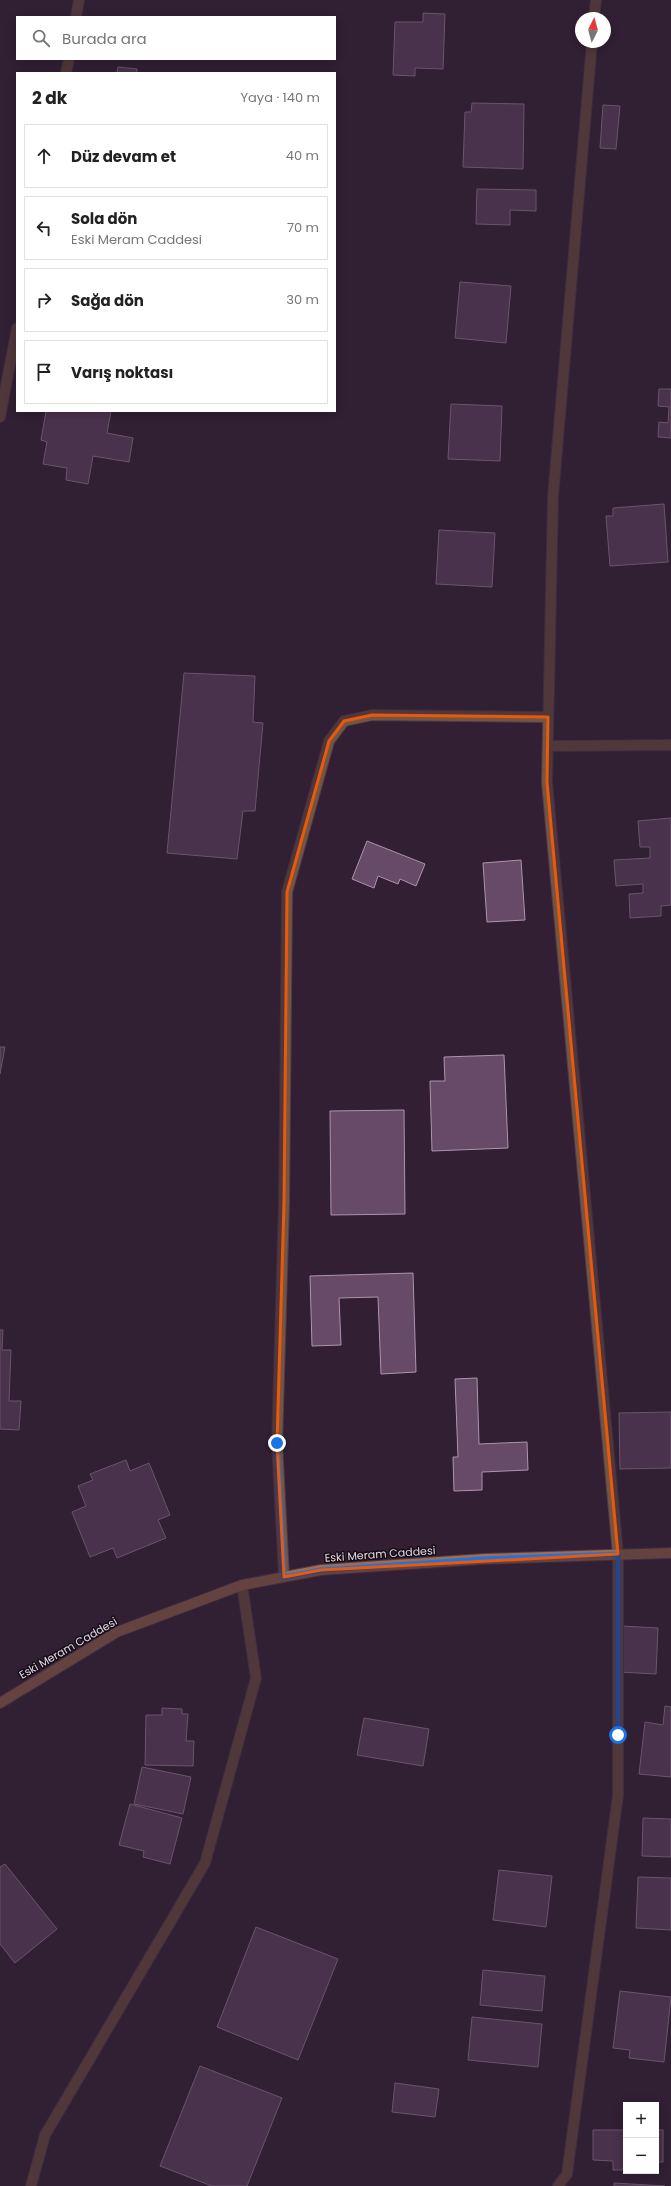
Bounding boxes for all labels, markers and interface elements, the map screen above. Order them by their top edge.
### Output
north arrow [575,12,611,48]
search box [16,16,336,60]
icon: search [30,27,52,49]
text: Burada ara [62,28,147,49]
text: 2 dk [32,86,67,110]
text: Yaya · 140 m [240,88,320,107]
icon: ahead [33,145,55,167]
text: Düz devam et [71,146,176,167]
text: 40 m [286,146,319,165]
text: Sola dön [71,208,137,229]
icon: left [33,217,55,239]
text: 70 m [287,218,319,237]
text: Eski Meram Caddesi [71,230,202,249]
icon: right [33,289,55,311]
text: Sağa dön [71,290,144,311]
text: 30 m [286,290,319,309]
icon: arrive [33,361,55,383]
text: Varış noktası [71,362,173,383]
route end [268,1434,286,1452]
street label: Eski Meram Caddesi [324,1542,436,1566]
street label: Eski Meram Caddesi [16,1613,120,1683]
route start [609,1726,627,1744]
map controls [623,2102,659,2174]
button: + [623,2102,659,2138]
button: − [623,2138,659,2174]

